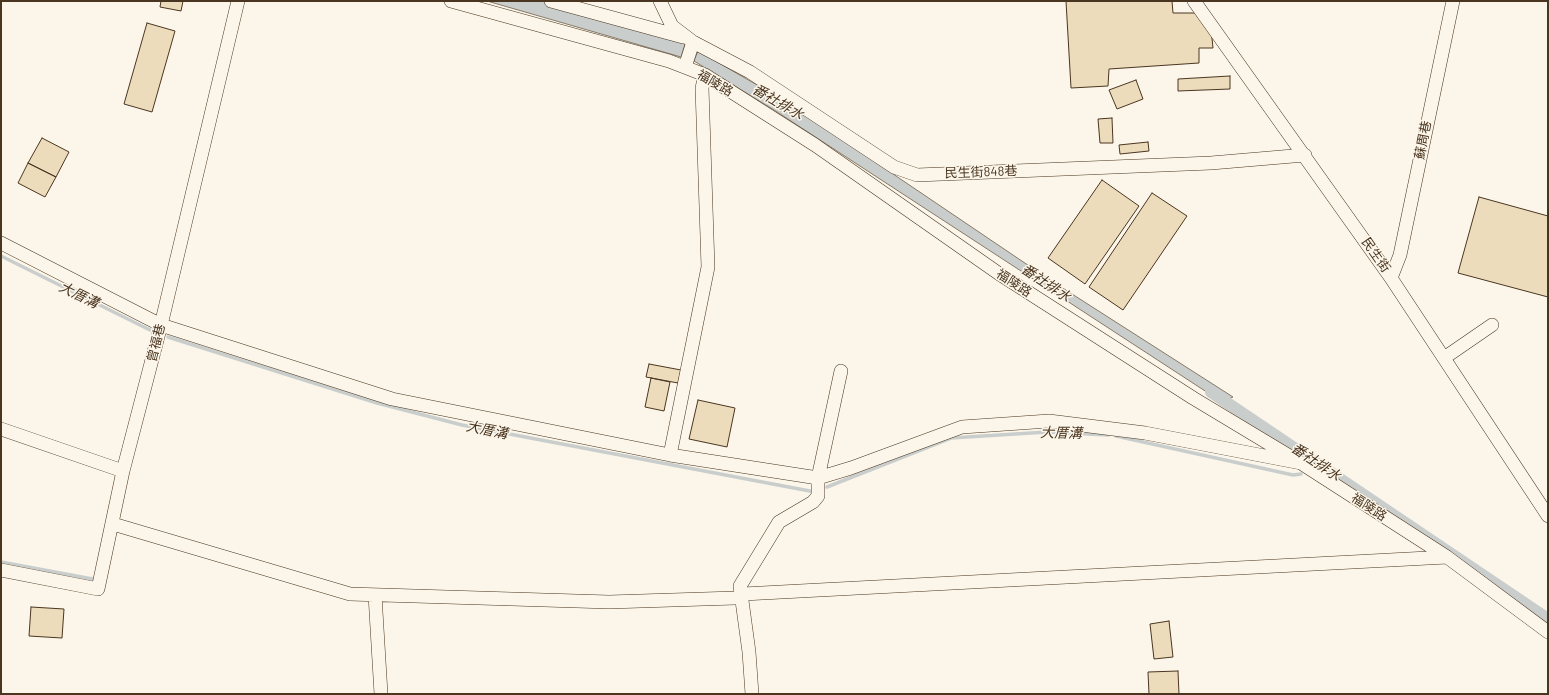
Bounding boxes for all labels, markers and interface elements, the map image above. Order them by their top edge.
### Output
street label: 福陵路 [694,66,736,100]
water label: 番社排水 [750,81,806,123]
street label: 蘇周巷 [1412,119,1434,161]
street label: 民生街848巷 [944,163,1018,181]
street label: 民生街 [1358,235,1394,275]
water label: 番社排水 [1018,260,1074,306]
street label: 福陵路 [993,266,1035,300]
water label: 大厝溝 [56,278,102,312]
street label: 曾福巷 [144,322,168,364]
water label: 大厝溝 [465,418,509,442]
water label: 大厝溝 [1040,424,1082,442]
water label: 番社排水 [1288,439,1344,485]
street label: 福陵路 [1348,490,1390,524]

